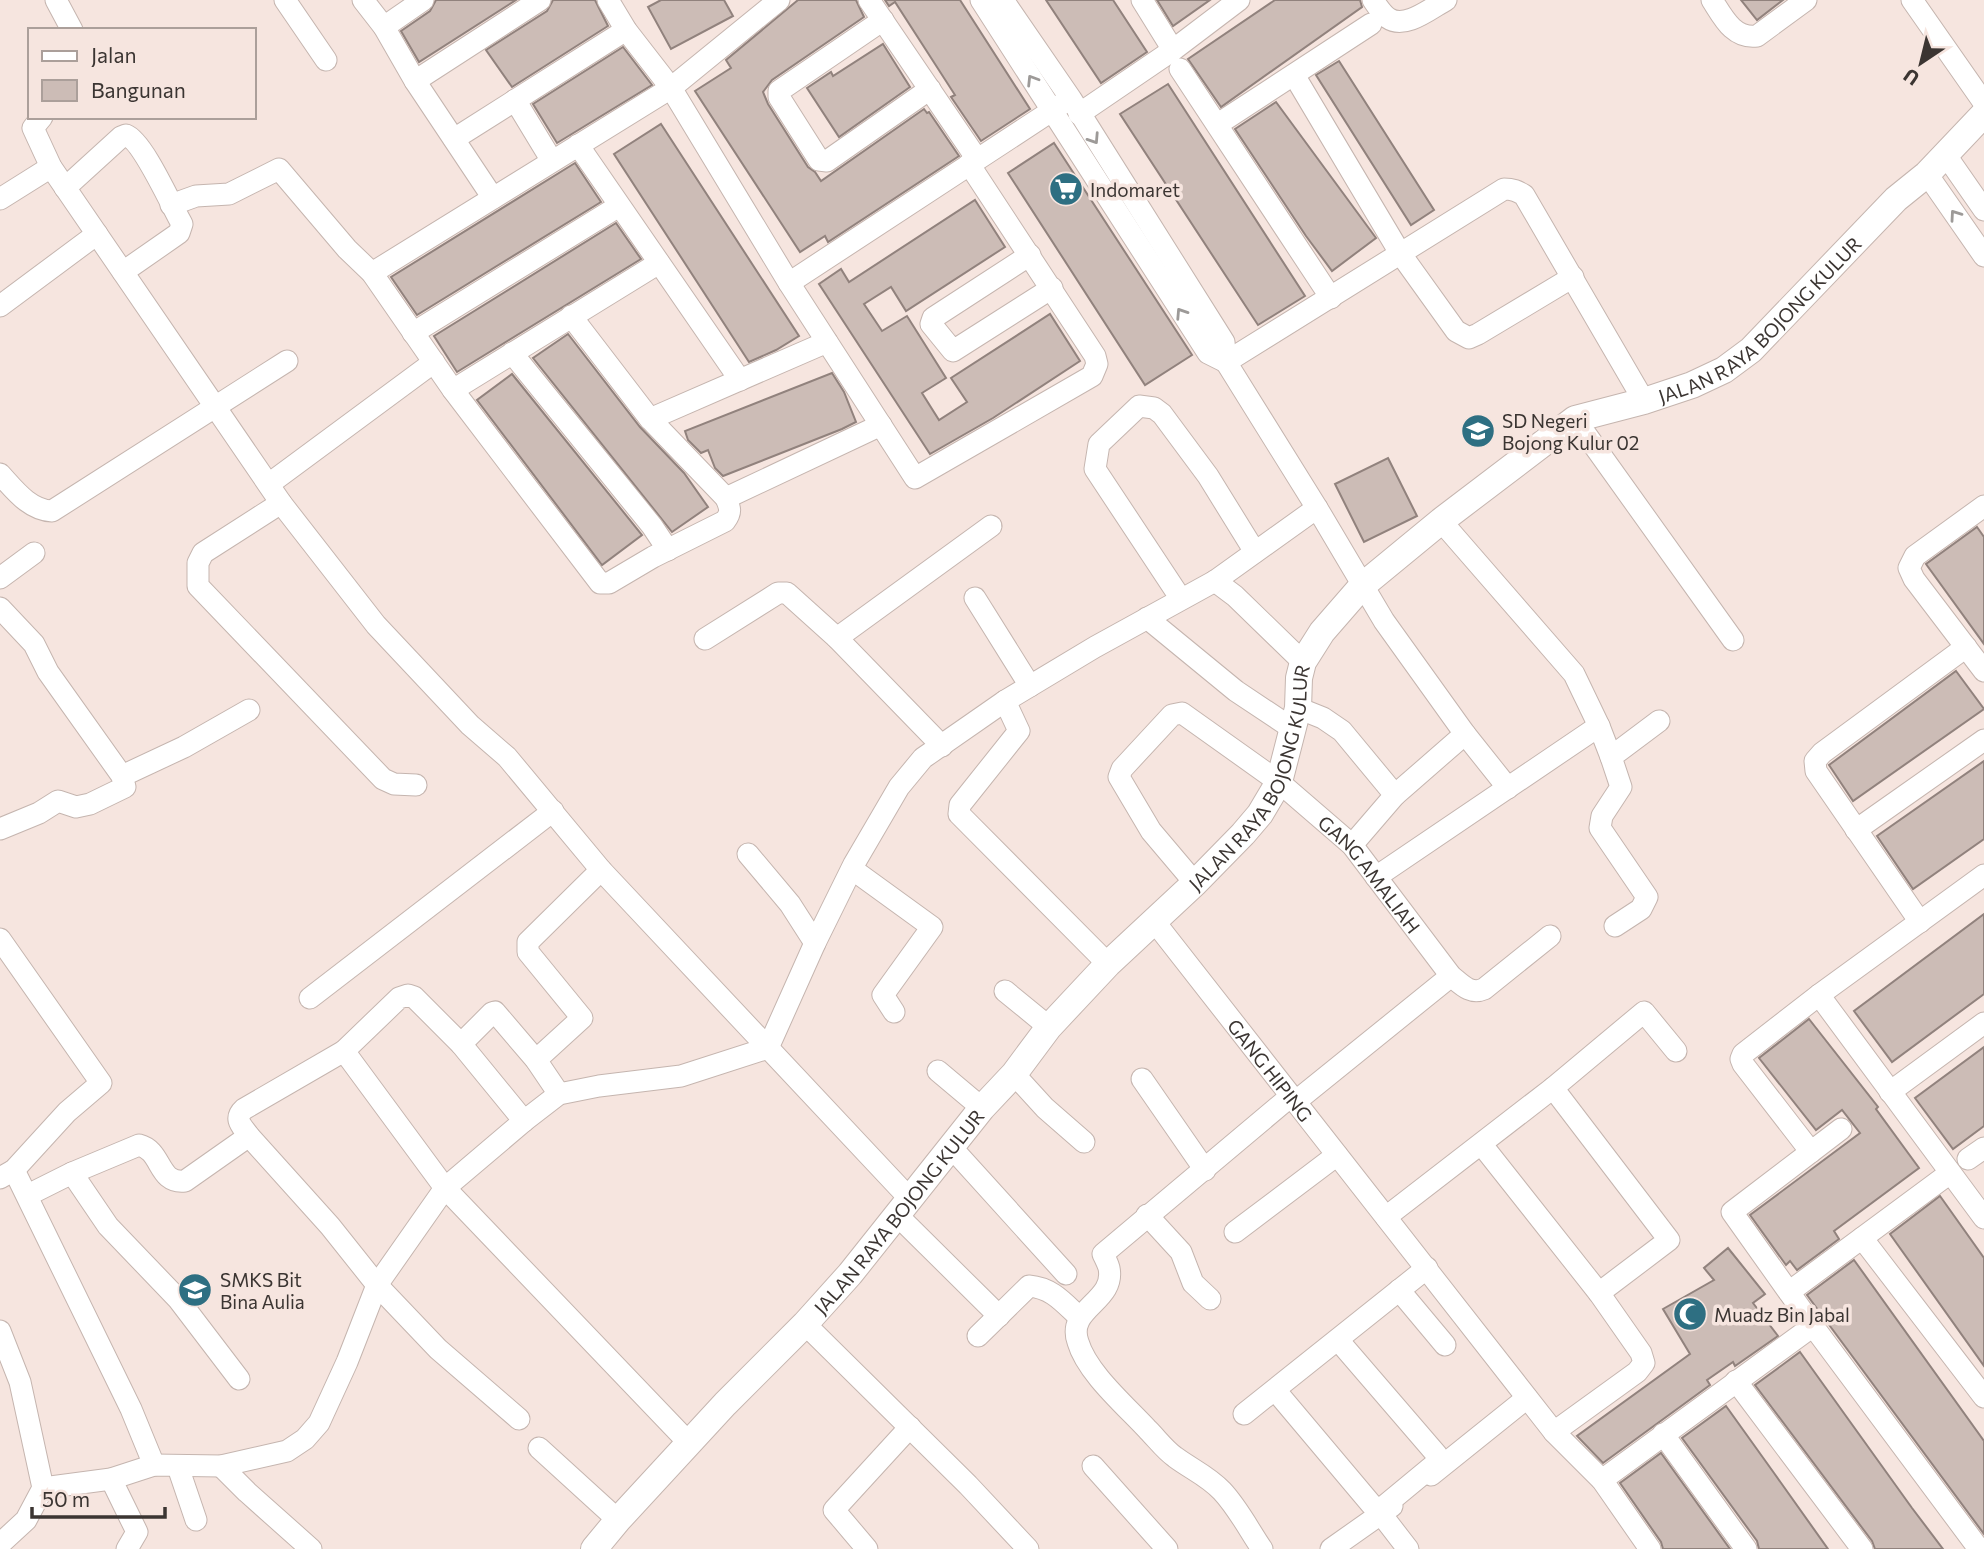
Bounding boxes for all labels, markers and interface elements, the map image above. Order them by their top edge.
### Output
legend [28,28,256,119]
north arrow [1886,28,1956,98]
text: Jalan [91,42,136,67]
text: U [1899,64,1923,91]
one-way arrow [1027,75,1040,88]
text: Bangunan [91,77,186,102]
one-way arrow [1086,131,1099,144]
supermarket icon: Indomaret [1047,170,1085,208]
place label: Indomaret [1090,178,1180,201]
one-way arrow [1951,210,1963,223]
street label: JALAN RAYA BOJONG KULUR [1655,231,1866,407]
one-way arrow [1177,307,1190,320]
place label: SD Negeri Bojong Kulur 02 [1502,409,1639,454]
school or university icon: SD Negeri Bojong Kulur 02 [1459,412,1497,450]
street label: JALAN RAYA BOJONG KULUR [1184,662,1314,895]
street label: GANG AMALIAH [1314,810,1426,937]
street label: GANG HIPING [1223,1014,1318,1126]
street label: JALAN RAYA BOJONG KULUR [808,1104,988,1318]
place label: SMKS Bit Bina Aulia [220,1268,305,1313]
school or university icon: SMKS Bit Bina Aulia [176,1271,214,1309]
mosque icon: Muadz Bin Jabal [1671,1295,1709,1333]
place label: Muadz Bin Jabal [1714,1303,1850,1326]
scale bar [32,1476,164,1520]
text: 50 m [42,1486,90,1511]

